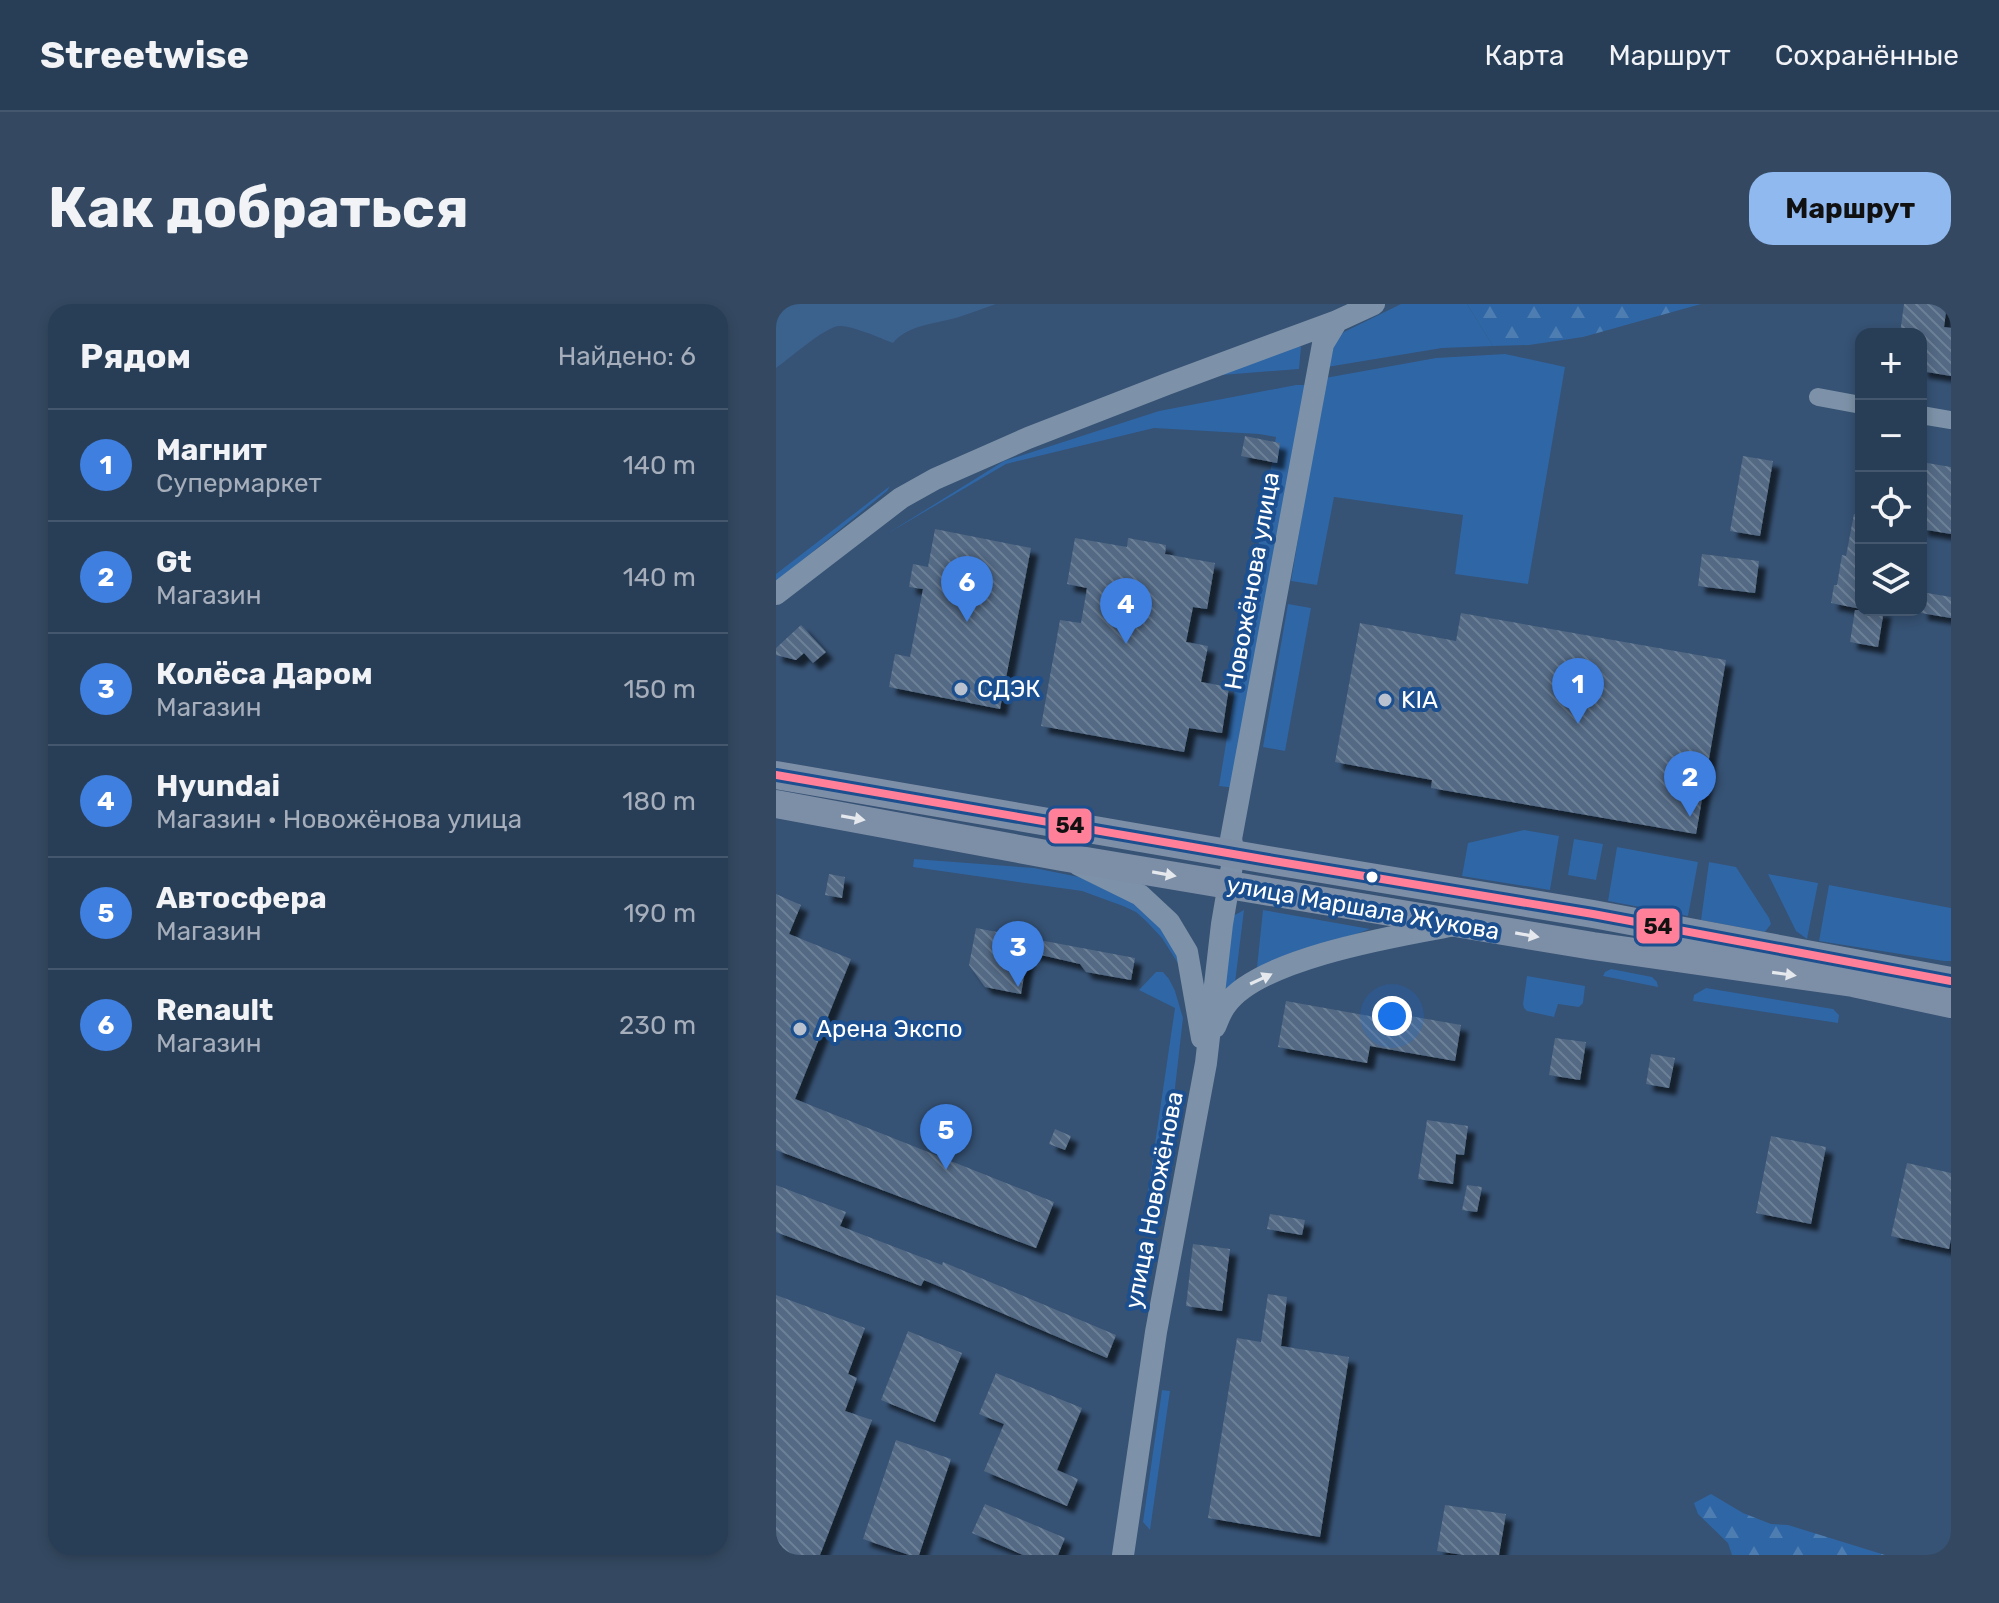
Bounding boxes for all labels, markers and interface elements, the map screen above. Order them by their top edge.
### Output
text: Streetwise [40,32,249,78]
text: Карта [1485,39,1564,72]
text: Маршрут [1608,39,1731,72]
text: Сохранённые [1775,39,1959,72]
button: Маршрут [1749,172,1951,245]
text: Как добраться [48,175,469,241]
map controls [1855,328,1927,616]
button: + [1855,328,1927,400]
text: Рядом [80,336,191,377]
text: Найдено: 6 [558,341,696,372]
button: − [1855,400,1927,472]
text: Магнит [156,432,267,468]
text: 1 [100,450,112,481]
text: 140 m [623,450,696,481]
text: Супермаркет [156,468,322,499]
street label: Новожёнова улица [1219,470,1285,692]
button: locate [1855,472,1927,544]
text: Gt [156,544,192,580]
button: layers [1855,544,1927,616]
pin: 6 [941,556,993,622]
text: 2 [98,562,114,593]
text: 140 m [623,562,696,593]
pin: 4 [1100,578,1152,644]
text: Магазин [156,580,262,611]
text: Колёса Даром [156,656,373,692]
pin: 1 [1552,658,1604,724]
text: 3 [97,674,115,705]
text: 150 m [623,674,696,705]
place label: СДЭК [977,675,1041,703]
marker: СДЭК [952,680,970,698]
place label: KIA [1401,686,1438,714]
marker: KIA [1376,691,1394,709]
text: Магазин [156,692,262,723]
pin: 2 [1664,751,1716,817]
text: Hyundai [156,768,280,804]
text: 4 [97,786,115,817]
text: 180 m [622,786,696,817]
text: Магазин · Новожёнова улица [156,804,522,835]
line badge: 54 [1047,807,1093,845]
text: 54 [1055,812,1085,839]
one-way arrow [840,813,865,825]
one-way arrow [1152,868,1177,880]
unlabelled marker [1364,869,1380,885]
street label: улица Маршала Жукова [1224,870,1502,946]
text: Автосфера [156,880,327,916]
text: 5 [98,898,114,929]
text: 190 m [623,898,696,929]
line badge: 54 [1635,907,1681,945]
text: 54 [1643,913,1673,940]
text: Магазин [156,916,262,947]
pin: 3 [992,921,1044,987]
one-way arrow [1515,929,1540,942]
one-way arrow [1772,967,1797,980]
one-way arrow [1249,972,1272,986]
text: Renault [156,992,273,1028]
your location [1372,996,1412,1036]
text: 6 [98,1010,114,1041]
text: 230 m [619,1010,696,1041]
place label: Арена Экспо [816,1015,962,1043]
marker: Арена Экспо [791,1020,809,1038]
text: Магазин [156,1028,262,1059]
street label: улица Новожёнова [1119,1089,1189,1311]
pin: 5 [920,1104,972,1170]

